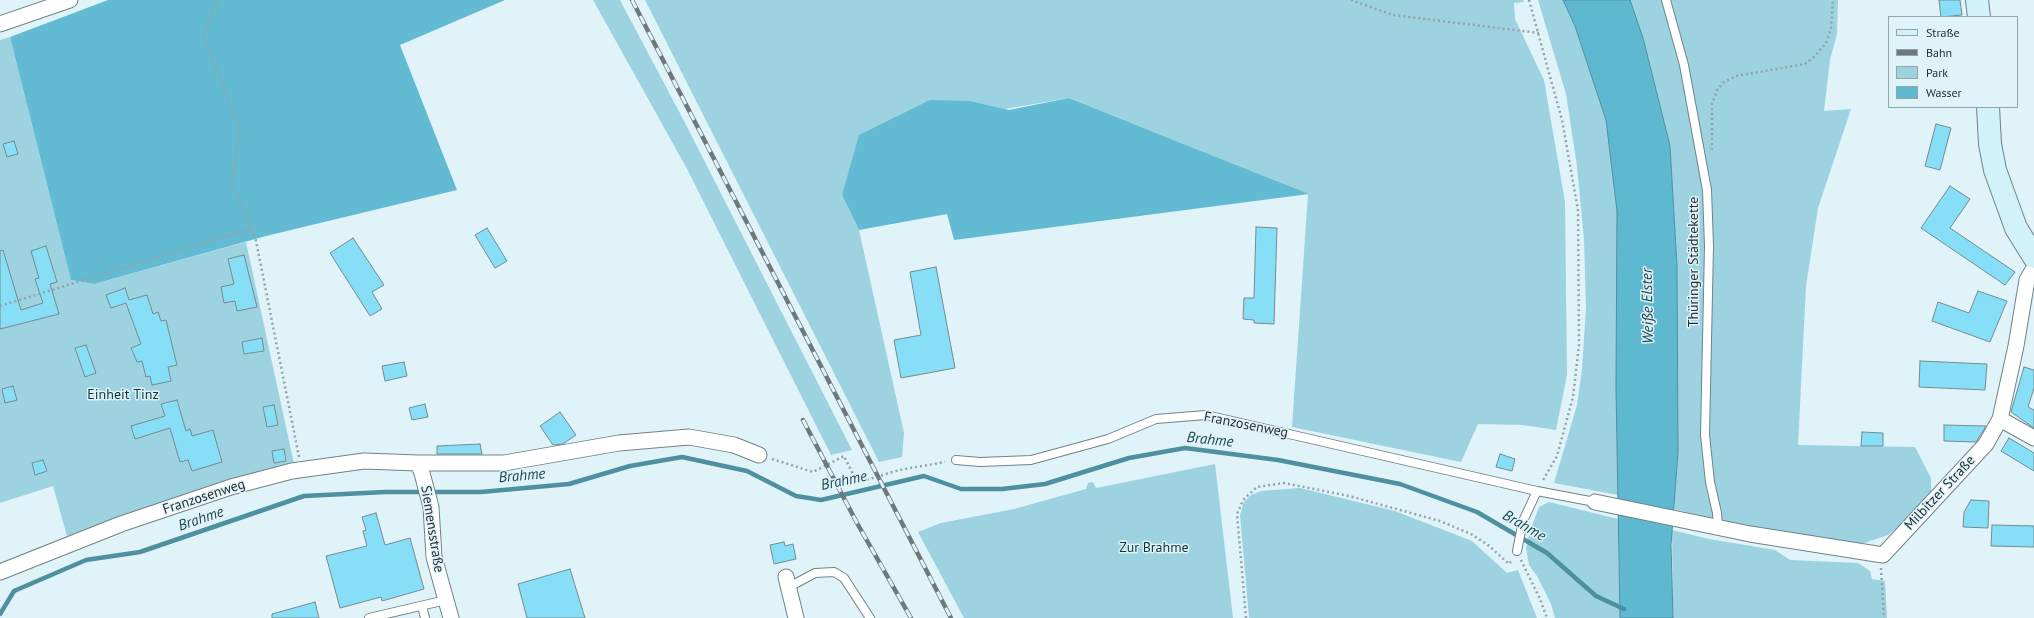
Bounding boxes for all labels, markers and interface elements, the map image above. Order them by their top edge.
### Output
legend [1888,16,2018,108]
text: Straße [1926,25,1960,40]
text: Bahn [1926,45,1952,60]
text: Park [1926,65,1948,80]
text: Wasser [1926,85,1962,100]
street label: Thüringer Städtekette [1686,197,1702,327]
water label: Weiße Elster [1638,268,1658,344]
park label: Einheit Tinz [87,387,159,403]
street label: Franzosenweg [1202,409,1290,441]
water label: Brahme [1186,429,1234,451]
street label: Milbitzer Straße [1901,452,1979,534]
water label: Brahme [498,465,546,487]
water label: Brahme [819,467,869,495]
street label: Franzosenweg [161,476,247,518]
street label: Siemensstraße [417,484,447,574]
water label: Brahme [176,503,226,535]
water label: Brahme [1499,506,1549,546]
park label: Zur Brahme [1119,540,1189,556]

